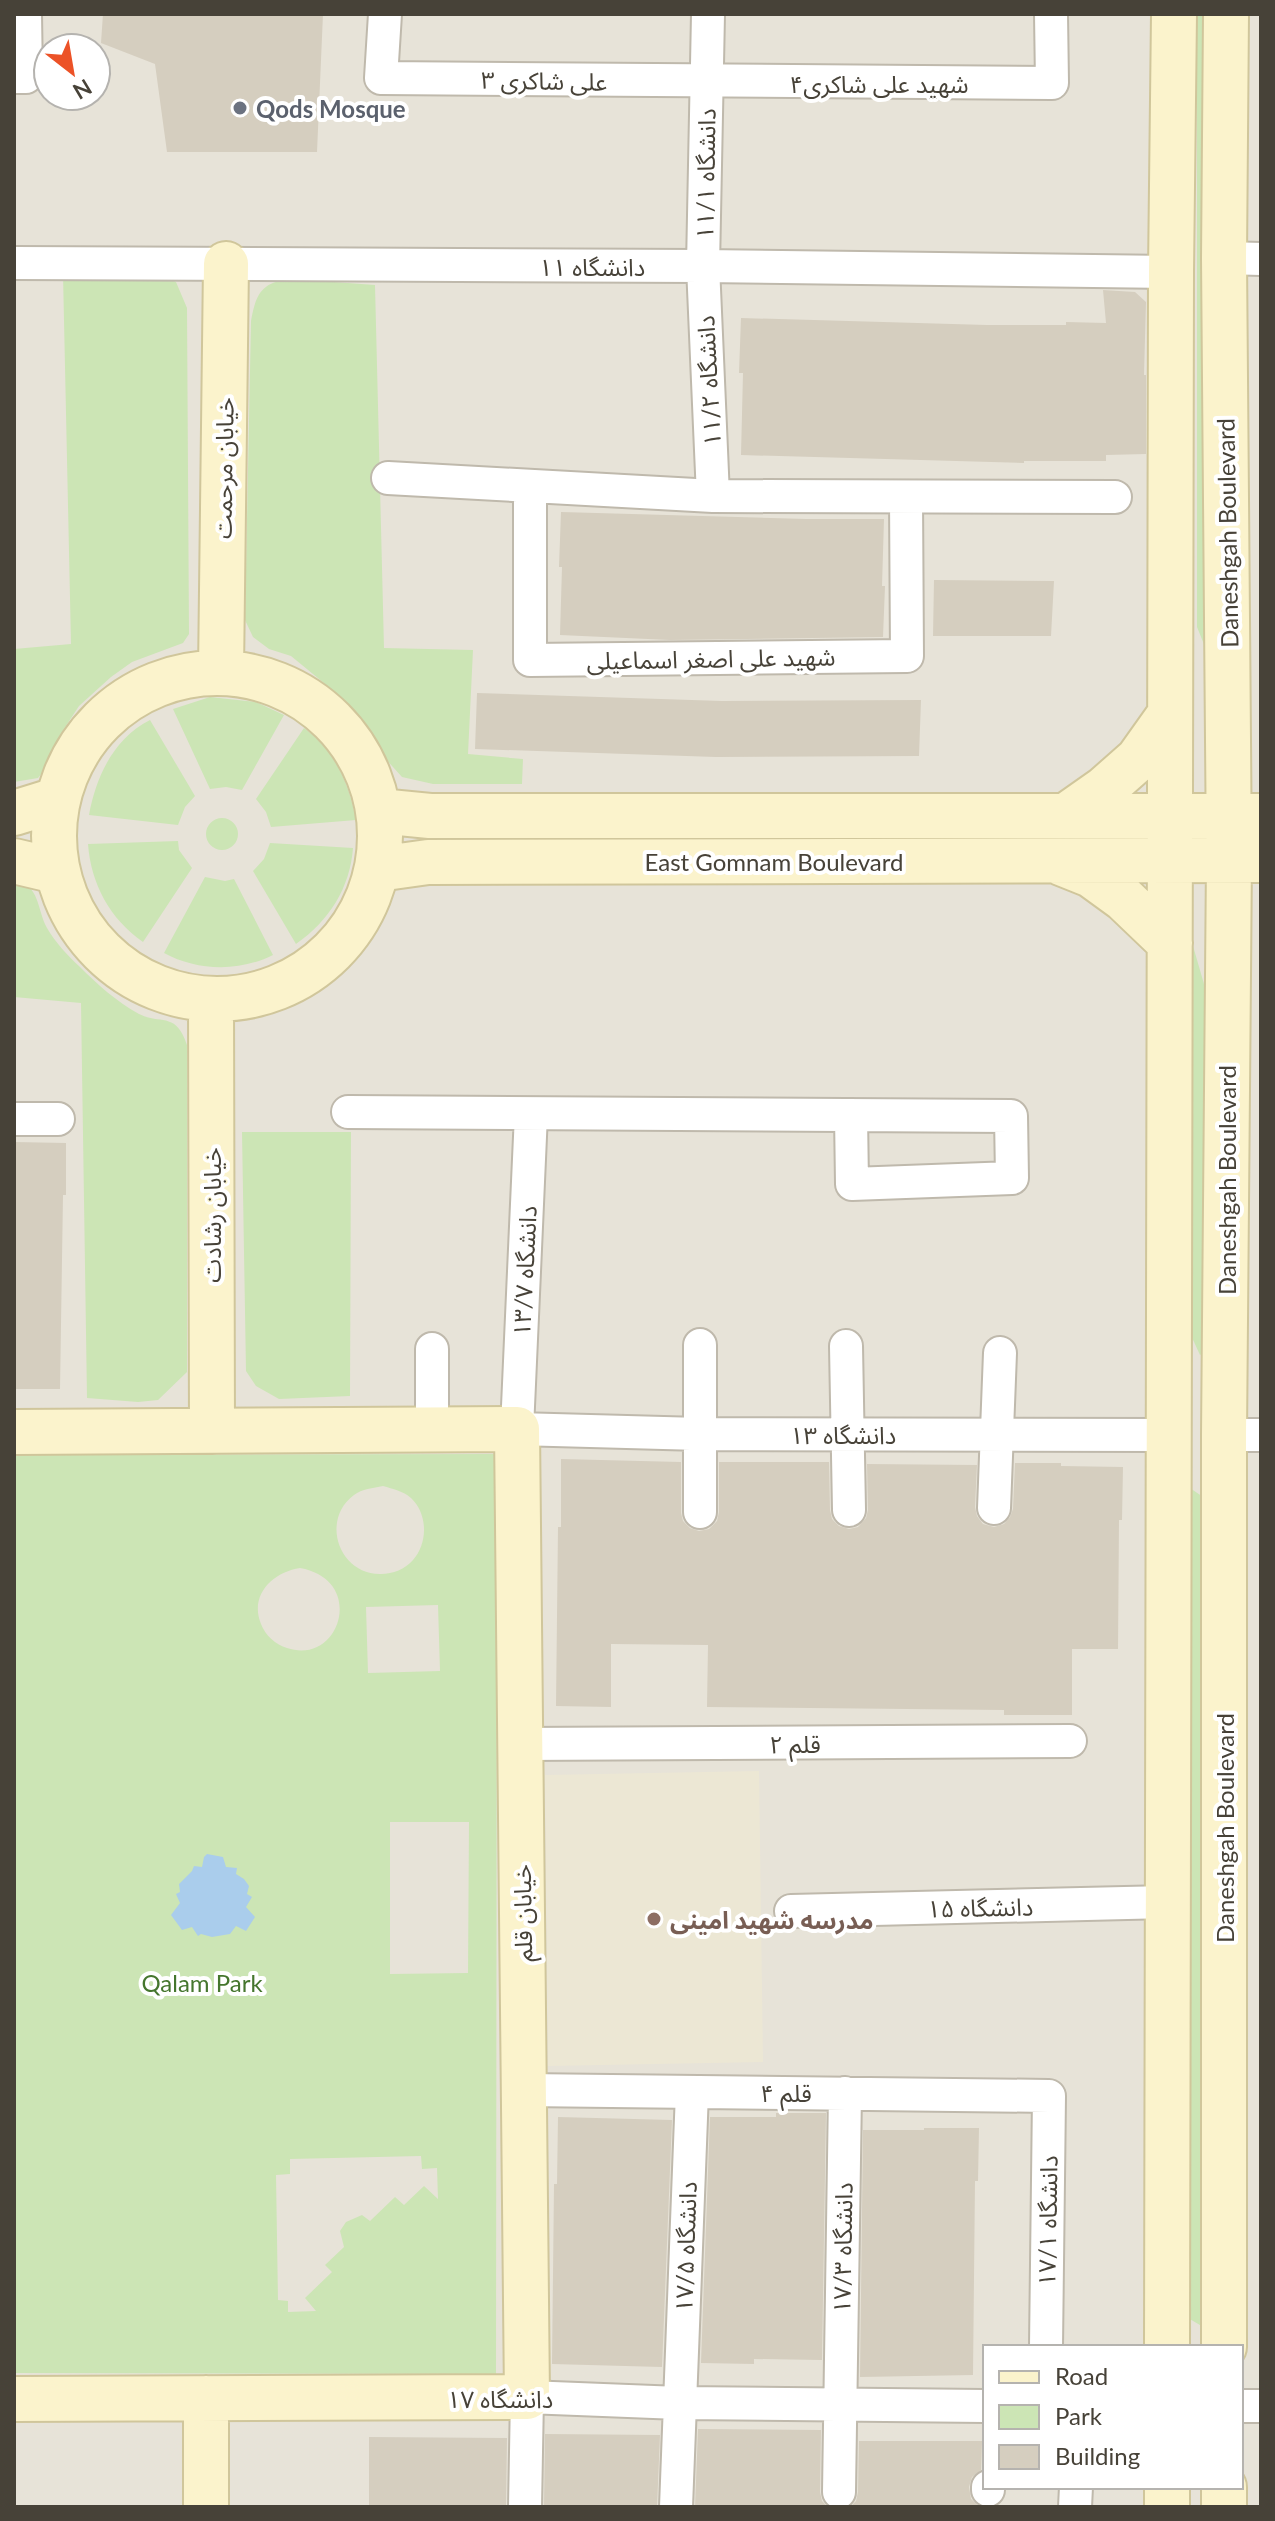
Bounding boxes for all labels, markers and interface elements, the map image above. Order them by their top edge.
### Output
north arrow [32,32,112,112]
street label: علی شاکری ۳ [481,64,607,97]
street label: شهید علی شاکری۴ [789,69,969,99]
text: N [68,74,97,106]
place label: Qods Mosque [256,94,406,123]
marker: Qods Mosque [231,99,249,117]
street label: دانشگاه ۱۱/۱ [689,108,721,240]
street label: دانشگاه ۱۱ [539,252,645,281]
street label: دانشگاه ۱۱/۲ [690,315,726,447]
street label: خیابان مرحمت [207,397,240,539]
street label: Daneshgah Boulevard [1210,418,1244,648]
street label: شهید علی اصغر اسماعیلی [586,641,836,676]
street label: East Gomnam Boulevard [645,847,903,876]
street label: Daneshgah Boulevard [1212,1065,1241,1295]
street label: خیابان رشادت [197,1147,227,1283]
street label: دانشگاه ۱۳/۷ [506,1205,542,1337]
street label: دانشگاه ۱۳ [790,1420,896,1449]
street label: Daneshgah Boulevard [1210,1713,1239,1943]
street label: قلم ۲ [769,1729,821,1762]
street label: خیابان قلم [507,1864,541,1962]
street label: دانشگاه ۱۵ [926,1892,1034,1922]
place label: مدرسه شهید امینی [670,1905,873,1935]
marker: مدرسه شهید امینی [645,1910,663,1928]
park label: Qalam Park [141,1968,263,1997]
street label: قلم ۴ [760,2078,812,2111]
street label: دانشگاه ۱۷/۱ [1031,2155,1063,2287]
street label: دانشگاه ۱۷/۵ [668,2181,702,2313]
street label: دانشگاه ۱۷/۳ [826,2182,858,2314]
legend [983,2345,1243,2489]
text: Road [1055,2361,1108,2390]
street label: دانشگاه ۱۷ [447,2384,553,2413]
text: Park [1055,2401,1103,2430]
text: Building [1055,2441,1140,2470]

